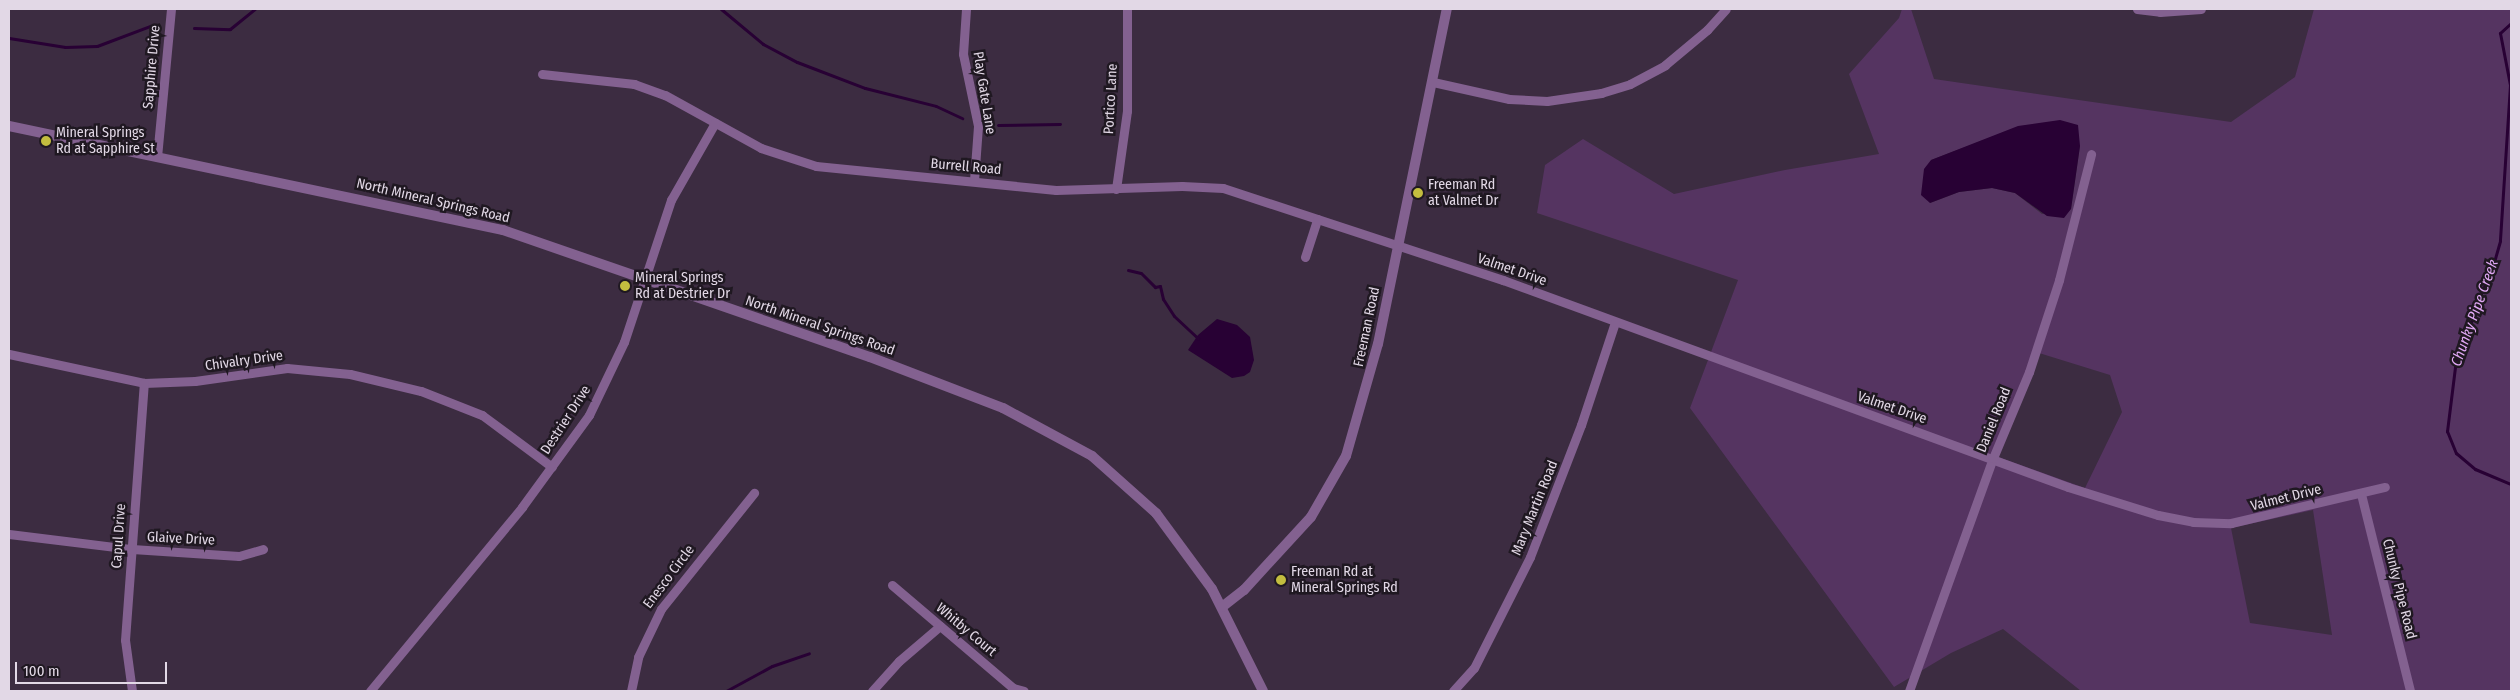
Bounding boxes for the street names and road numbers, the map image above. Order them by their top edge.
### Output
street label: Sapphire Drive [140,24,164,110]
street label: Play Gate Lane [969,50,999,136]
street label: Portico Lane [1101,63,1121,135]
street label: Burrell Road [930,156,1002,178]
street label: North Mineral Springs Road [355,175,511,227]
street label: Valmet Drive [1475,250,1549,290]
street label: Freeman Road [1350,285,1384,369]
street label: North Mineral Springs Road [743,293,897,359]
street label: Chivalry Drive [204,347,284,375]
street label: Destrier Drive [538,382,594,458]
street label: Daniel Road [1973,385,2015,455]
street label: Valmet Drive [1855,388,1929,428]
street label: Mary Martin Road [1508,458,1562,558]
street label: Valmet Drive [2249,481,2323,515]
street label: Capul Drive [108,503,130,569]
street label: Glaive Drive [147,529,215,549]
street label: Chunky Pipe Road [2378,537,2420,641]
street label: Enesco Circle [640,542,698,612]
street label: Whitby Court [932,600,1000,660]

